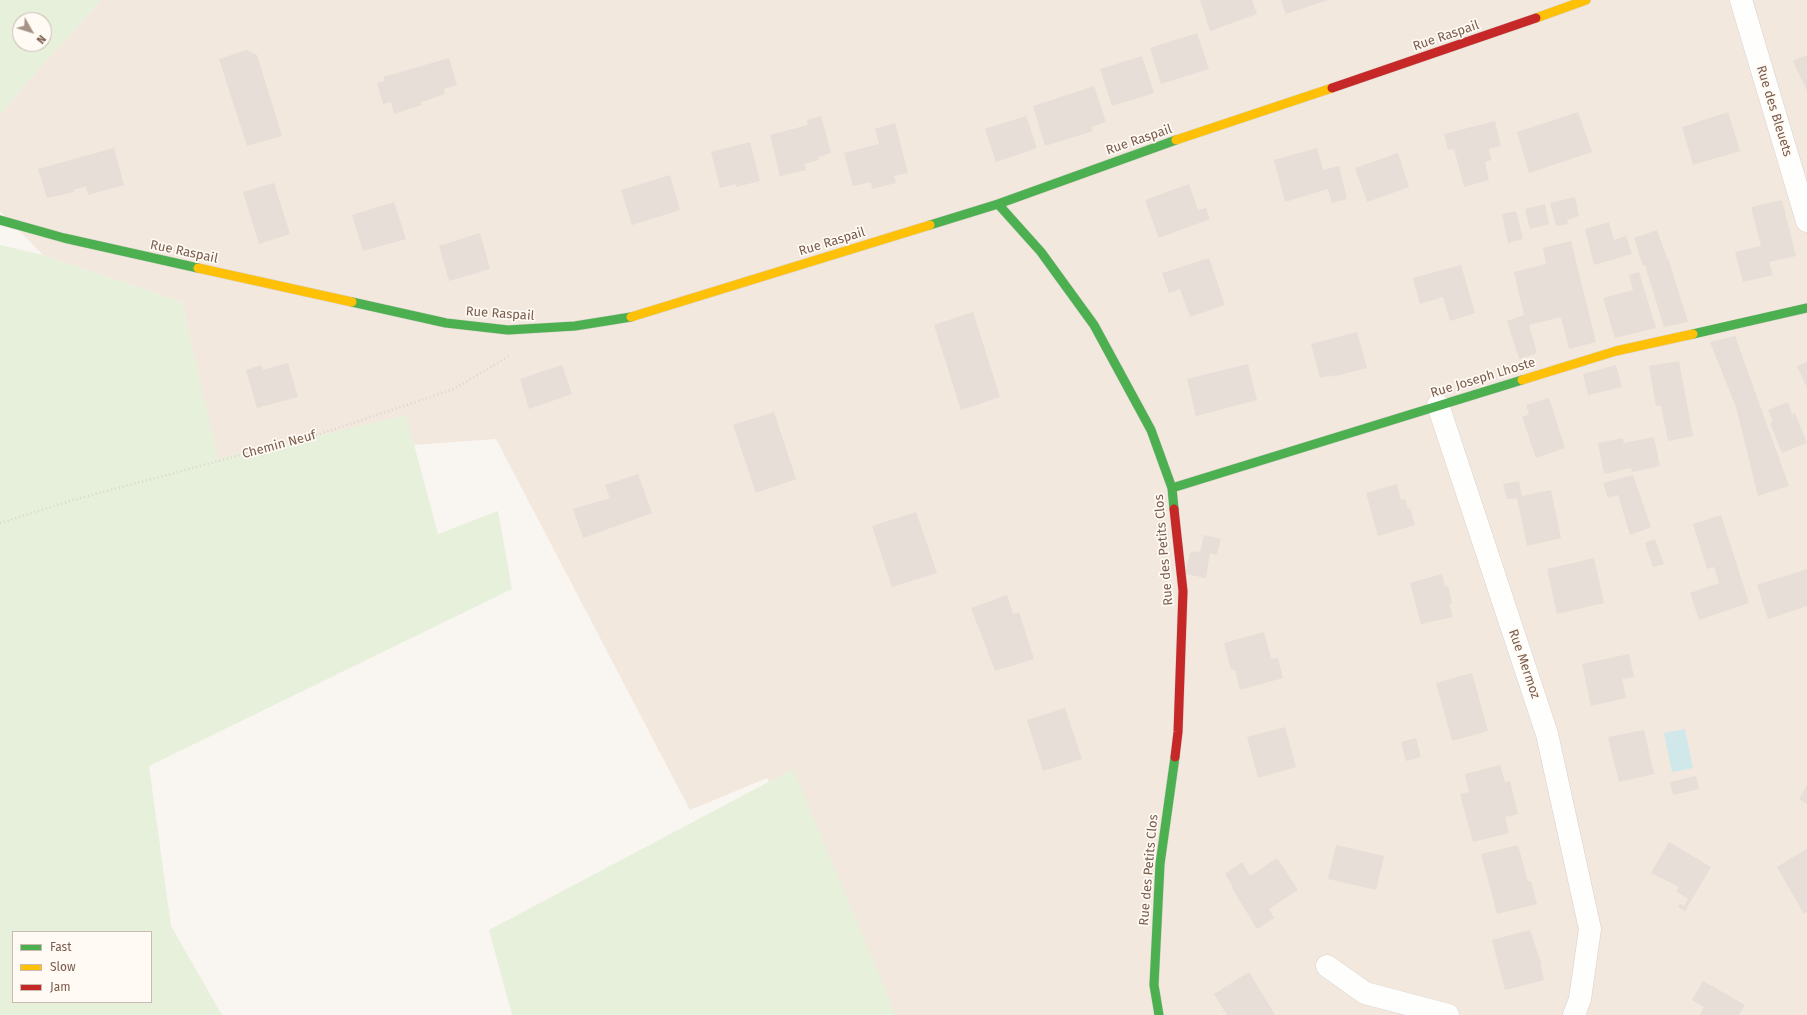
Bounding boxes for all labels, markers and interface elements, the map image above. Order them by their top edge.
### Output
north arrow [12,12,52,52]
street label: Rue Raspail [1411,17,1481,55]
text: N [34,32,48,46]
street label: Rue des Bleuets [1753,64,1795,158]
street label: Rue Raspail [1104,121,1174,159]
street label: Rue Raspail [797,224,867,260]
street label: Rue Raspail [149,237,219,267]
street label: Rue Raspail [465,304,535,324]
street label: Rue Joseph Lhoste [1429,355,1537,401]
street label: Chemin Neuf [240,428,318,462]
street label: Rue des Petits Clos [1151,494,1177,606]
street label: Rue Mermoz [1505,627,1543,701]
street label: Rue des Petits Clos [1136,814,1162,926]
legend [12,931,152,1003]
text: Fast [50,940,72,954]
text: Slow [50,960,76,974]
text: Jam [50,980,70,994]

